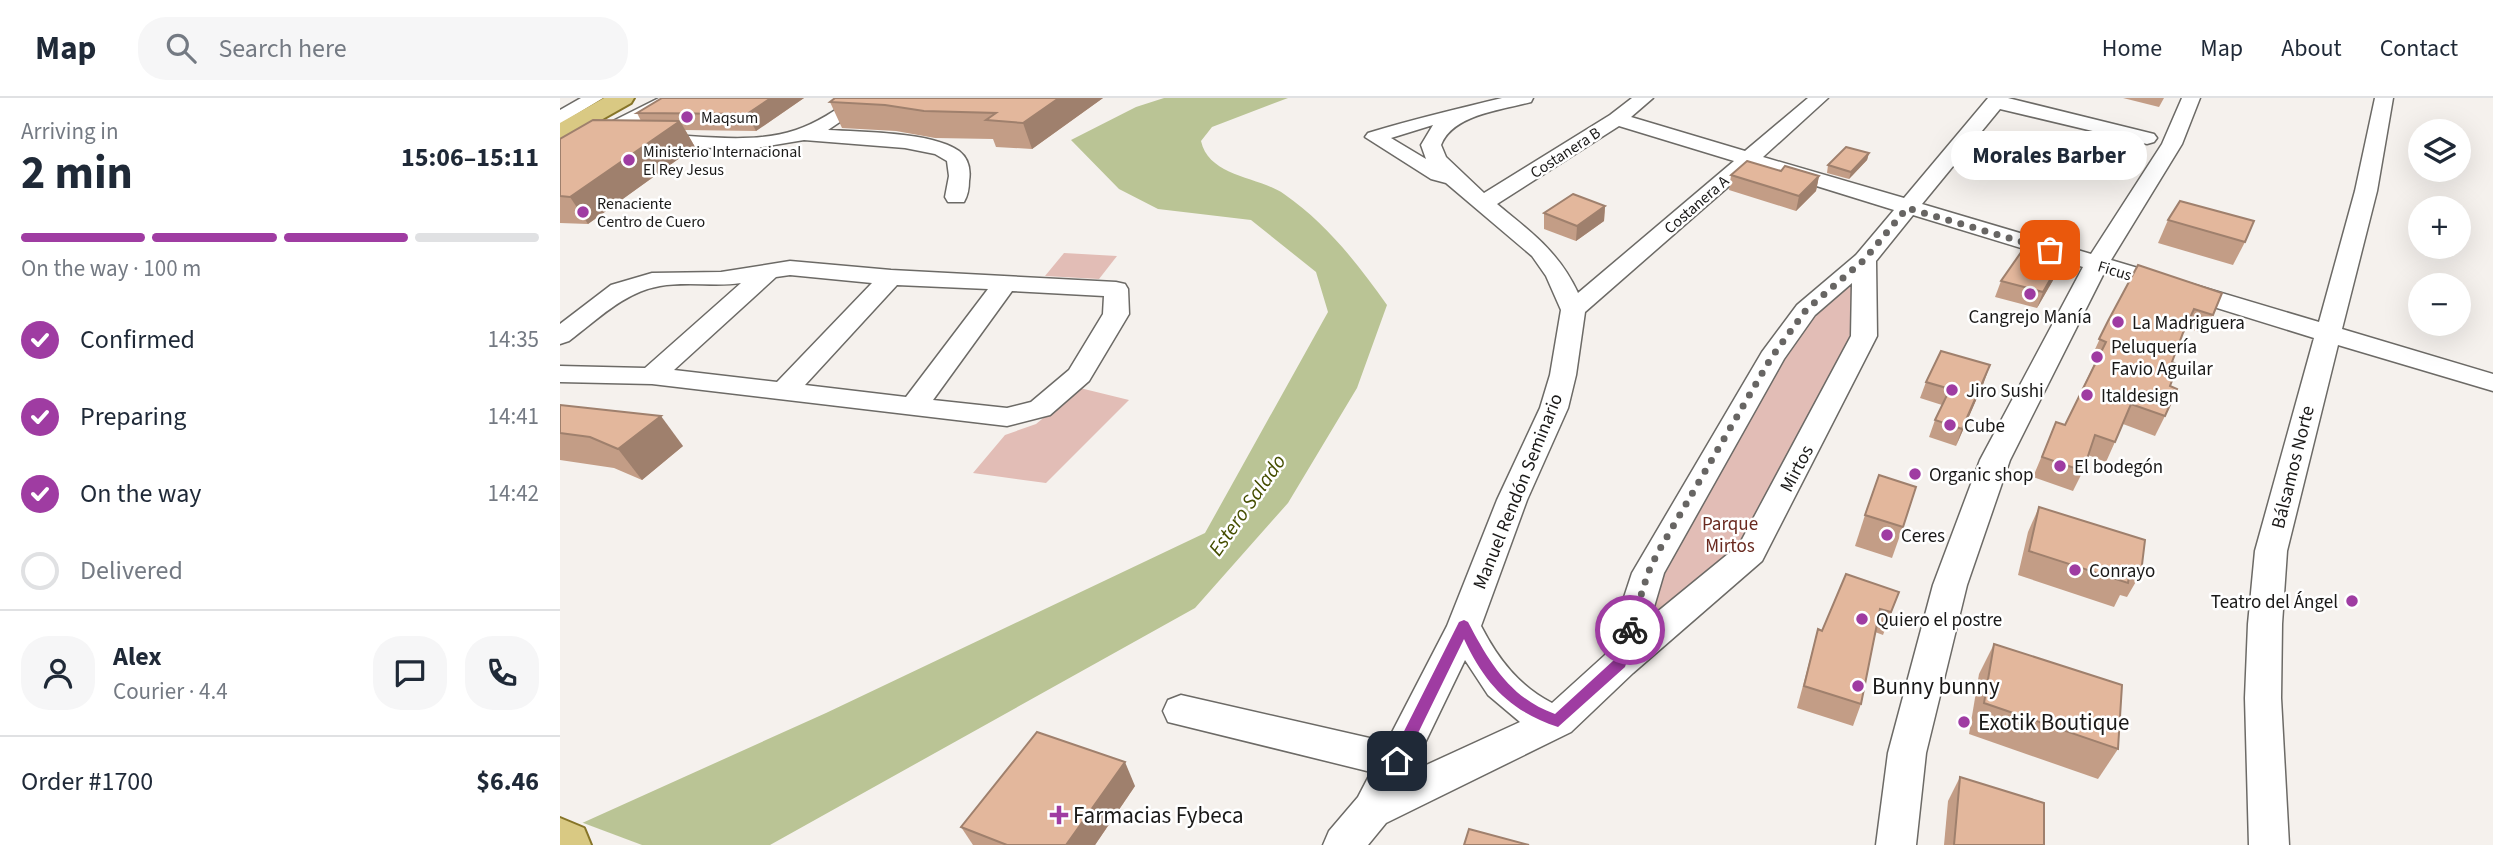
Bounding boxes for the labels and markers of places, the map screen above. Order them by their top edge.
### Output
place label: Maqsum [701,107,758,129]
marker: Maqsum [679,109,695,125]
callout: Morales Barber [1952,131,2148,180]
place label: Ministerio Internacional El Rey Jesus [643,141,801,181]
marker: Ministerio Internacional El Rey Jesus [621,152,637,168]
place label: Renaciente Centro de Cuero [597,193,705,233]
marker: Renaciente Centro de Cuero [575,204,591,220]
pin [2020,220,2080,280]
marker: Cangrejo Manía [2022,286,2038,302]
place label: Cangrejo Manía [1968,304,2092,331]
place label: La Madriguera [2132,310,2245,337]
marker: La Madriguera [2110,314,2126,330]
place label: Peluquería Favio Aguilar [2111,334,2213,383]
marker: Peluquería Favio Aguilar [2089,349,2105,365]
place label: Jiro Sushi [1966,378,2044,405]
marker: Jiro Sushi [1944,382,1960,398]
place label: Italdesign [2101,383,2179,410]
marker: Italdesign [2079,387,2095,403]
place label: Cube [1964,413,2005,440]
marker: Cube [1942,417,1958,433]
place label: El bodegón [2074,454,2163,481]
marker: El bodegón [2052,458,2068,474]
place label: Organic shop [1929,462,2034,489]
marker: Organic shop [1907,466,1923,482]
place label: Ceres [1901,523,1945,550]
marker: Ceres [1879,527,1895,543]
place label: Conrayo [2089,558,2155,585]
marker: Conrayo [2067,562,2083,578]
place label: Teatro del Ángel [2211,589,2338,616]
marker: Teatro del Ángel [2344,593,2360,609]
place label: Quiero el postre [1876,607,2002,634]
marker: Quiero el postre [1854,611,1870,627]
place label: Bunny bunny [1872,670,2000,703]
marker: Bunny bunny [1850,678,1866,694]
place label: Exotik Boutique [1978,706,2129,739]
marker: Exotik Boutique [1956,714,1972,730]
pin [1367,731,1427,791]
place label: Farmacias Fybeca [1073,799,1244,832]
marker: Farmacias Fybeca [1051,807,1067,823]

